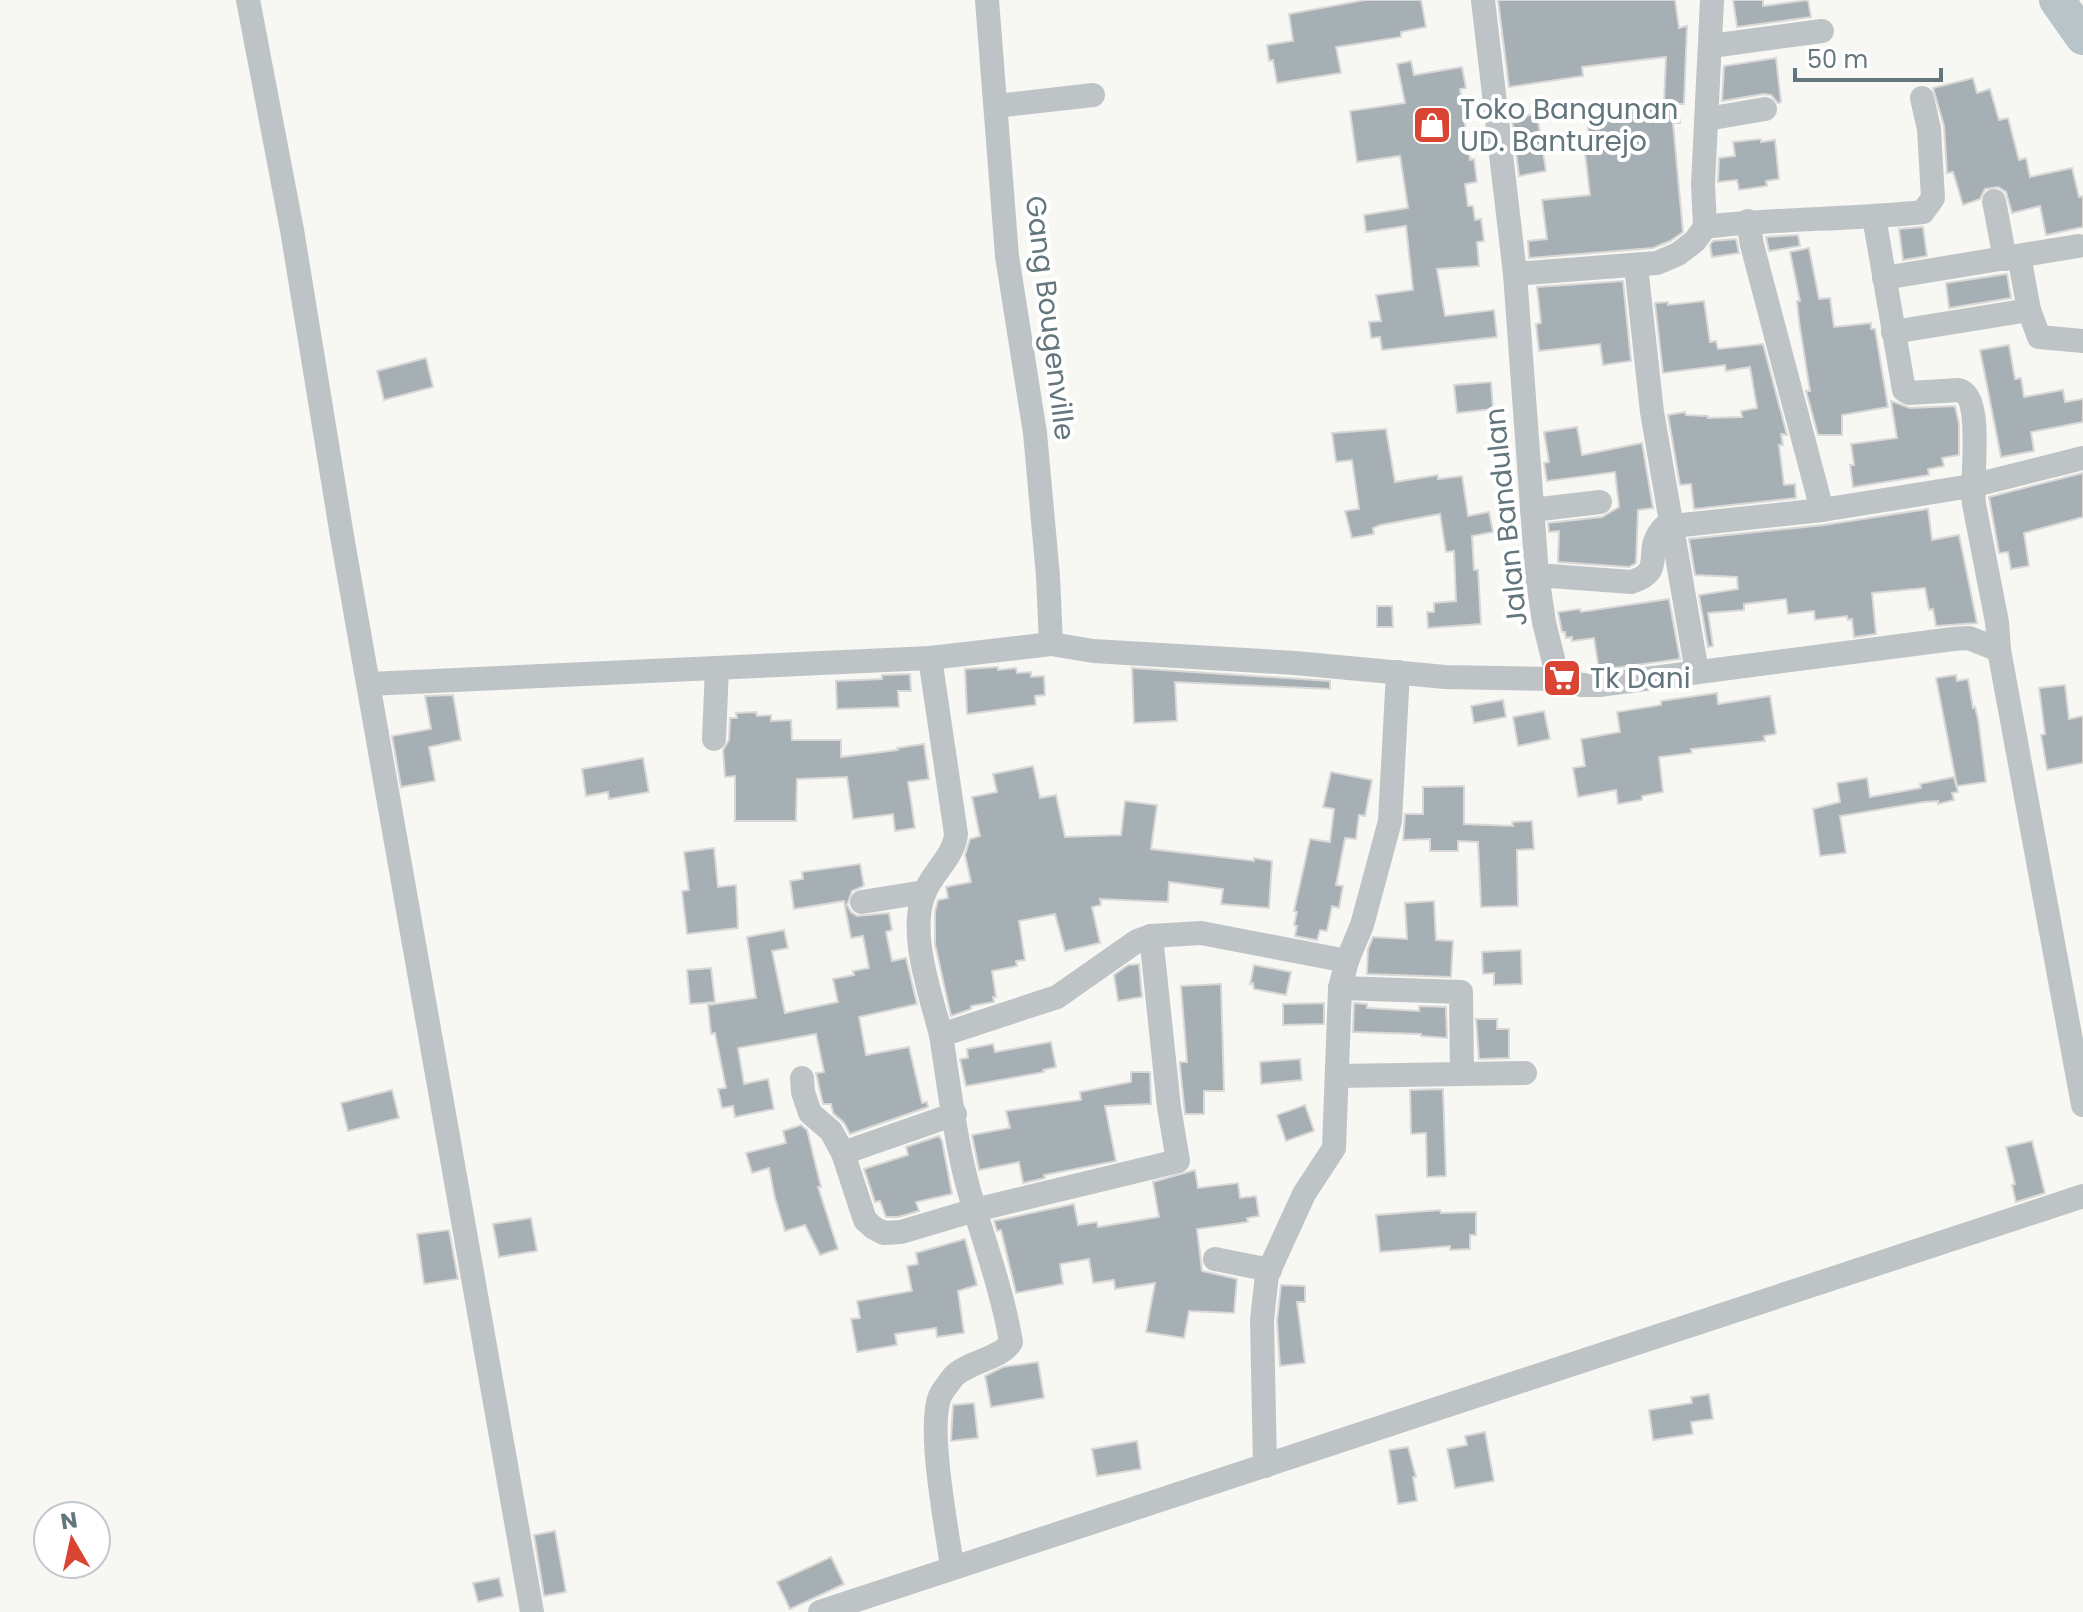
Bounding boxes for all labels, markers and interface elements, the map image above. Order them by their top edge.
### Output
scale bar [1795,32,1941,82]
text: 50 m [1807,43,1868,76]
place label: Toko Bangunan UD. Banturejo [1460,90,1679,161]
shop icon: Toko Bangunan UD. Banturejo [1411,104,1453,146]
street label: Gang Bougenville [1016,194,1084,442]
street label: Jalan Bandulan [1475,406,1537,628]
supermarket icon: Tk Dani [1541,657,1583,699]
place label: Tk Dani [1590,659,1691,698]
north arrow [32,1500,112,1580]
text: N [58,1504,80,1537]

